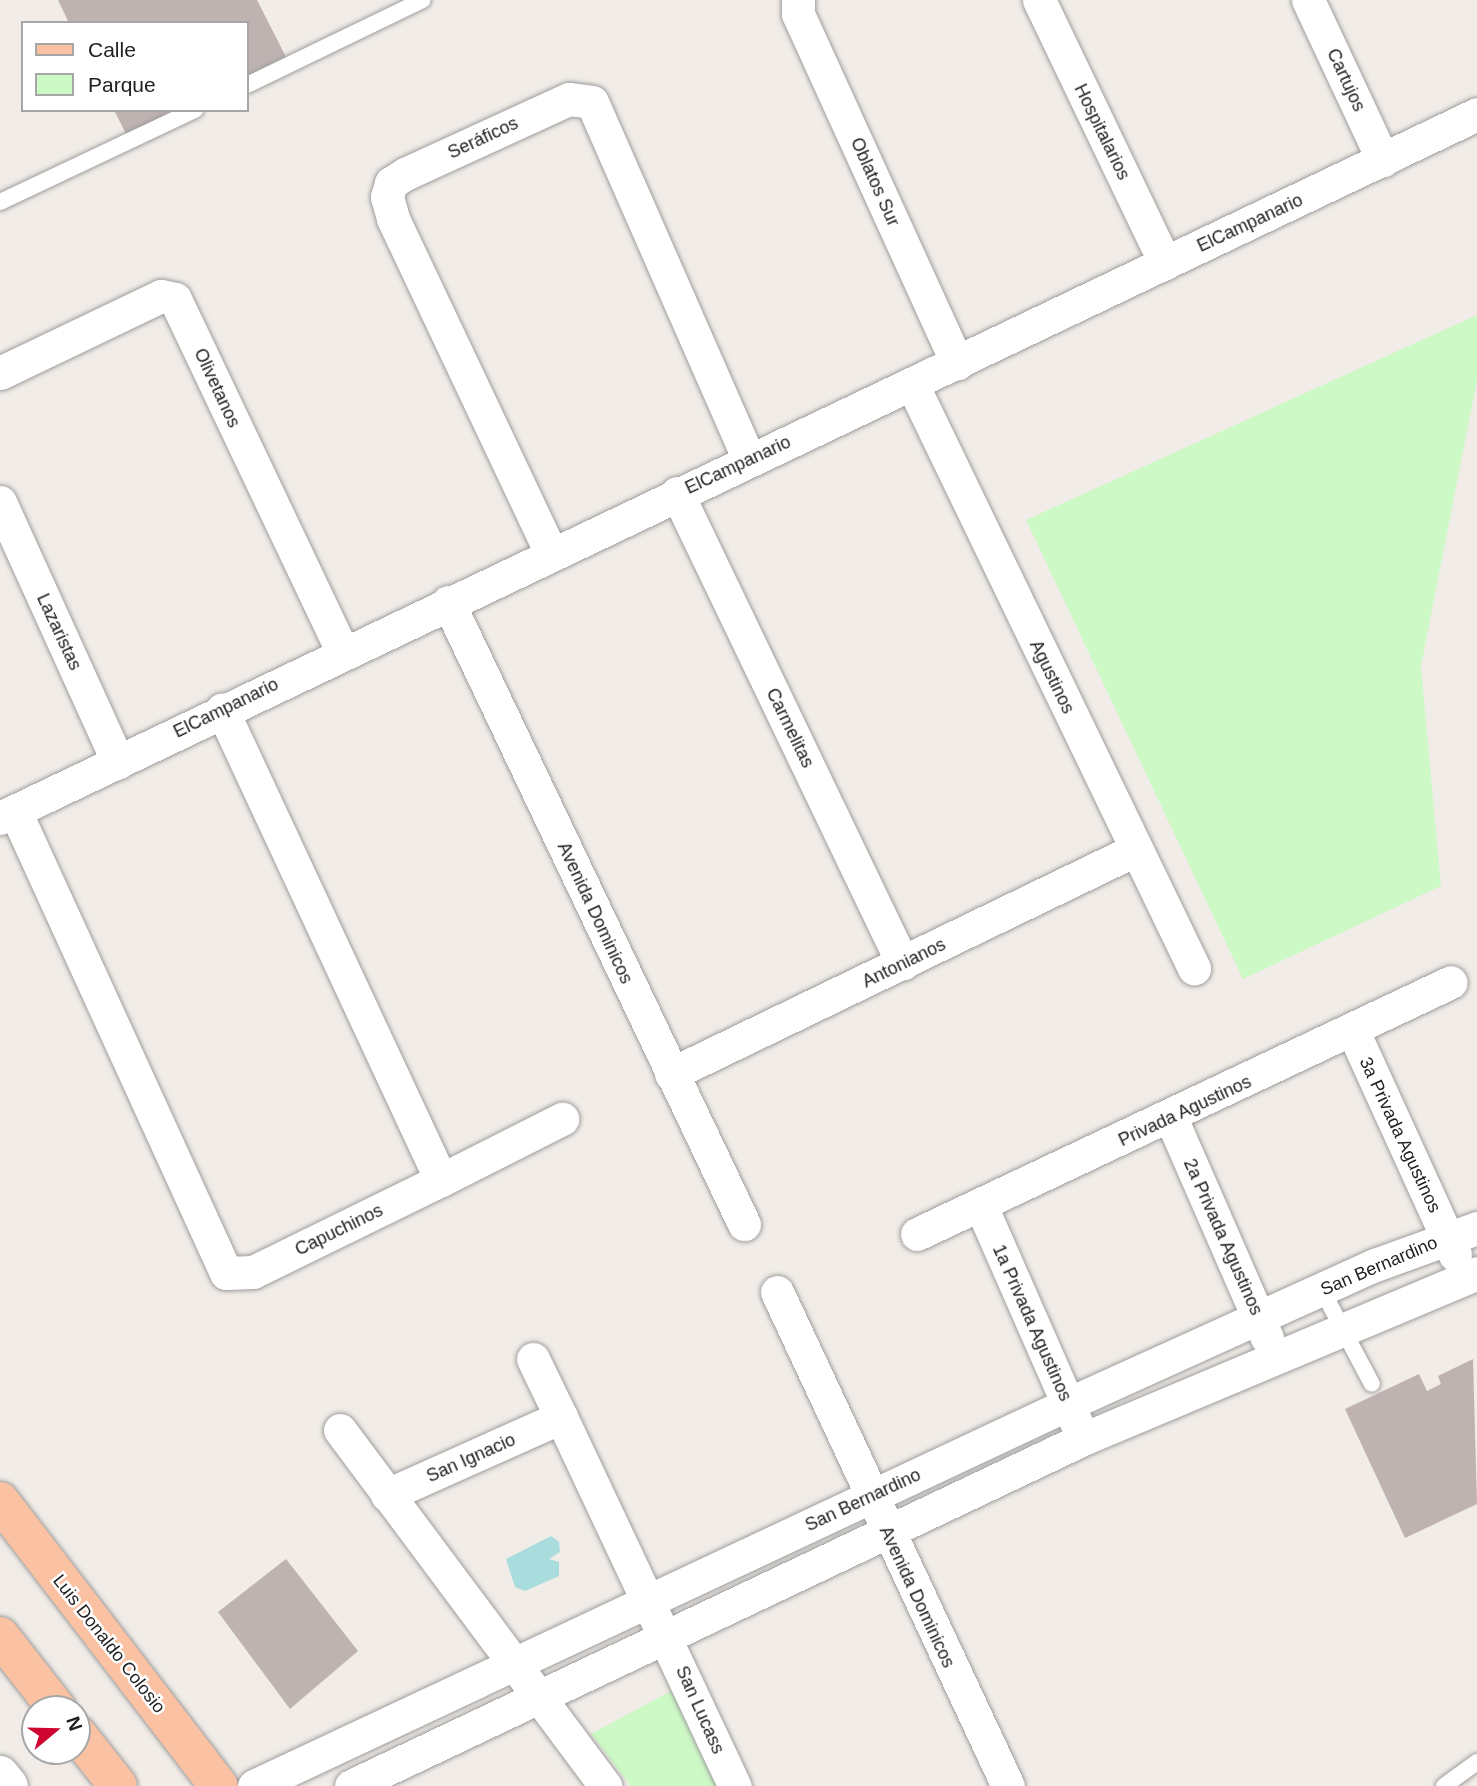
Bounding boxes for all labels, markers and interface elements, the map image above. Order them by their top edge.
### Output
legend [21,21,248,112]
text: Calle [88,38,136,61]
street label: Cartujos [1322,45,1370,115]
text: Parque [88,73,156,96]
street label: Hospitalarios [1069,81,1135,183]
street label: Seráficos [444,112,522,164]
street label: Oblatos Sur [846,134,904,230]
street label: ElCampanario [1194,189,1306,257]
street label: Olivetanos [189,345,245,431]
street label: ElCampanario [682,431,794,499]
street label: Lazaristas [32,590,86,674]
street label: Agustinos [1025,637,1079,717]
street label: ElCampanario [170,673,282,743]
street label: Carmelitas [761,685,819,771]
street label: Avenida Dominicos [553,839,637,987]
street label: Antonianos [859,934,949,992]
street label: 3a Privada Agustinos [1354,1053,1446,1217]
street label: Privada Agustinos [1115,1071,1255,1151]
street label: 2a Privada Agustinos [1179,1155,1267,1319]
street label: Capuchinos [292,1199,386,1261]
street label: San Bernardino [1317,1232,1441,1300]
street label: 1a Privada Agustinos [988,1241,1076,1405]
street label: San Ignacio [423,1429,519,1487]
street label: San Bernardino [802,1464,924,1536]
street label: Avenida Dominicos [875,1523,959,1671]
street label: Luis Donaldo Colosio [48,1570,170,1718]
street label: San Lucass [671,1663,729,1757]
north arrow [21,1695,91,1765]
text: N [62,1714,87,1734]

